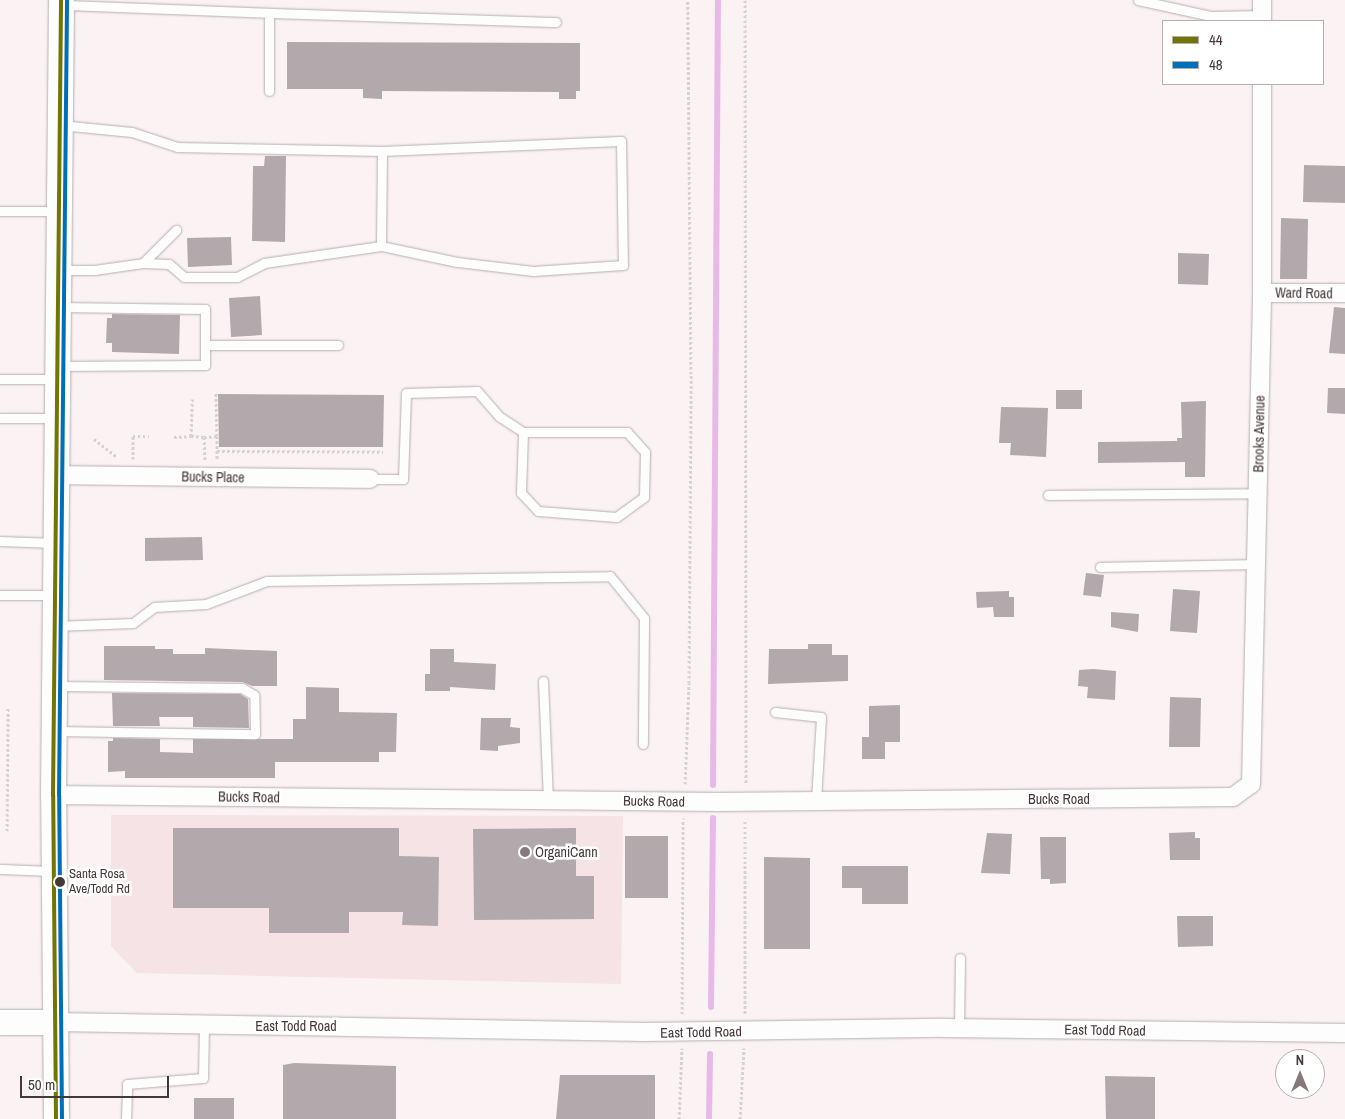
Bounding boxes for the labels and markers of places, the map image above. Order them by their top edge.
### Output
place label: OrganiCann [535,844,598,860]
marker: OrganiCann [519,846,531,858]
place label: Santa Rosa Ave/Todd Rd [69,867,130,898]
marker: Santa Rosa Ave/Todd Rd [55,877,65,887]

